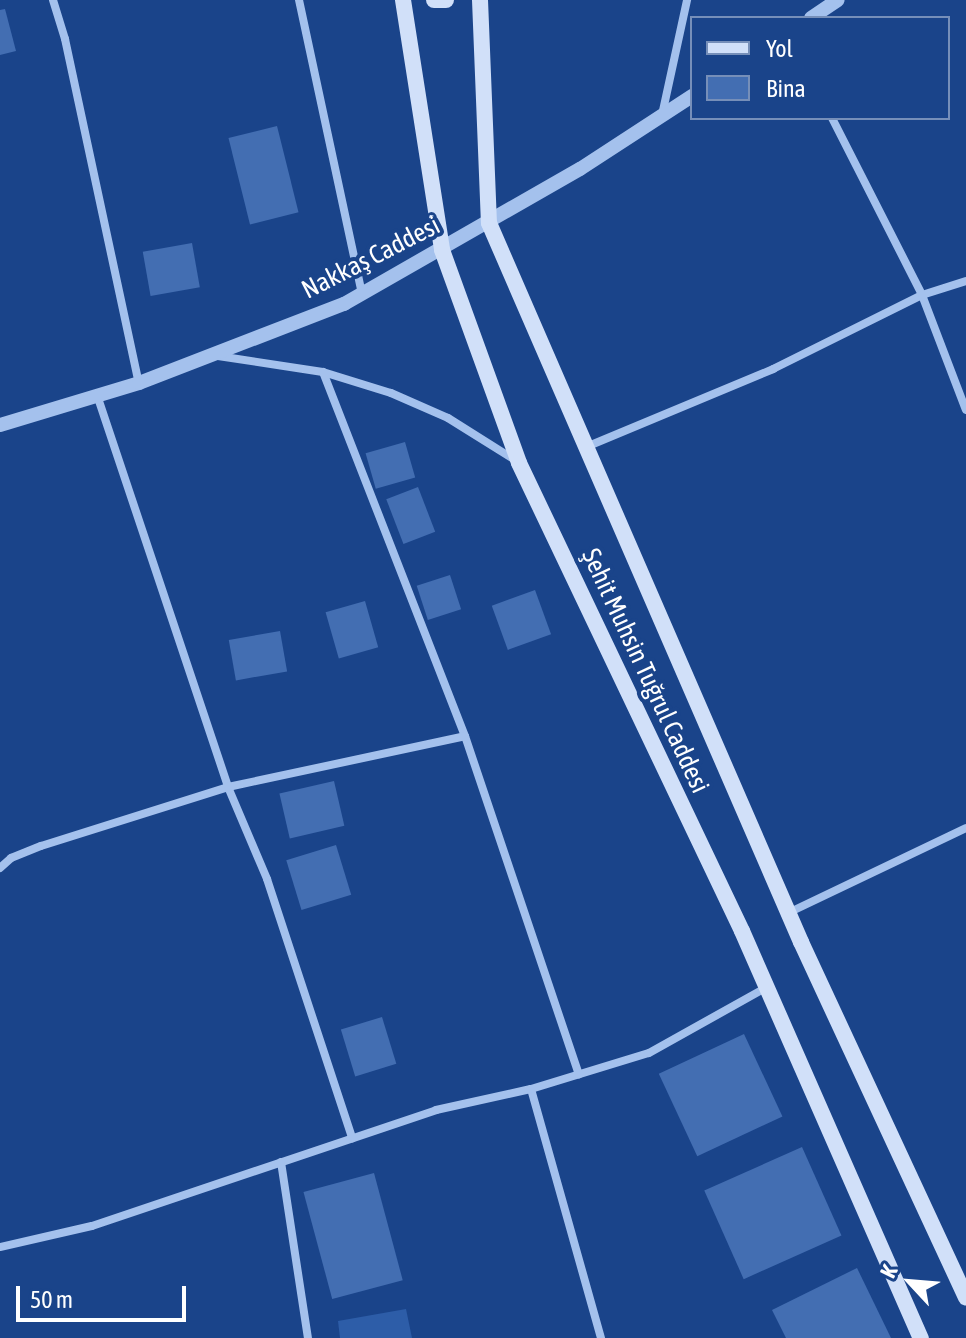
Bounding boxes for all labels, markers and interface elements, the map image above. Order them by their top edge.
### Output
legend [690,16,950,120]
text: Yol [766,35,793,62]
text: Bina [766,75,806,102]
street label: Nakkaş Caddesi [297,210,445,306]
street label: Şehit Muhsin Tuğrul Caddesi [575,544,715,798]
north arrow [870,1242,950,1322]
text: K [874,1261,902,1282]
scale bar [20,1270,190,1320]
text: 50 m [30,1286,73,1313]

